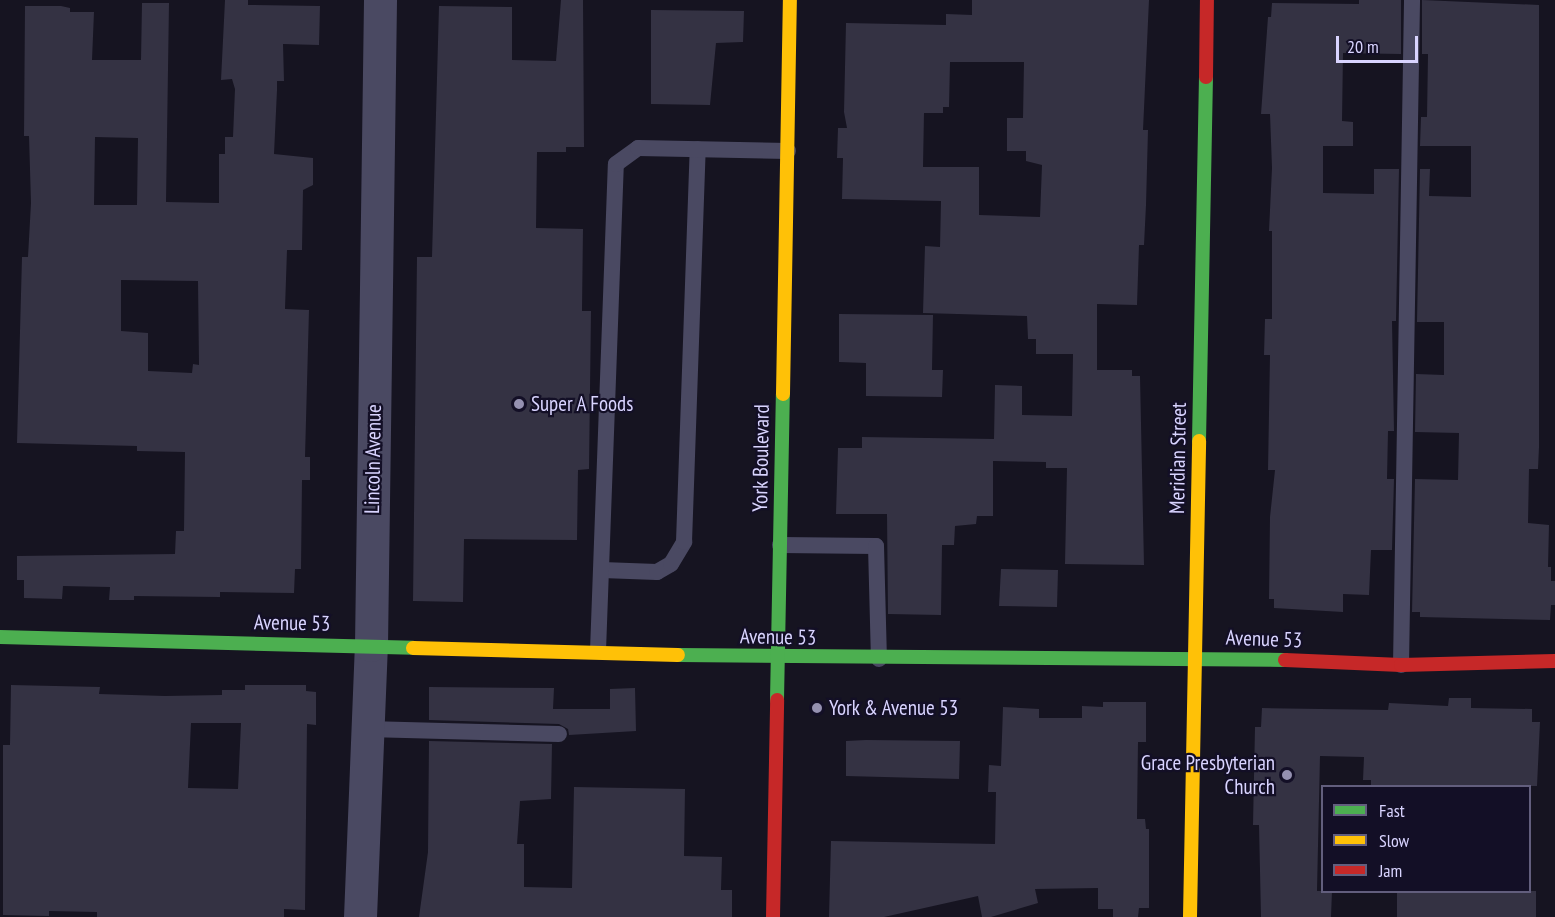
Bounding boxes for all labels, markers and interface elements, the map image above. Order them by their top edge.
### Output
scale bar [1339,24,1422,62]
text: 20 m [1347,35,1379,58]
place label: Super A Foods [531,391,635,417]
marker: Super A Foods [512,397,526,411]
street label: Meridian Street [1164,402,1192,514]
street label: Lincoln Avenue [359,404,387,514]
street label: York Boulevard [747,404,775,512]
street label: Avenue 53 [254,610,330,636]
street label: Avenue 53 [740,624,816,650]
street label: Avenue 53 [1225,625,1303,653]
place label: York & Avenue 53 [829,695,959,721]
marker: York & Avenue 53 [810,701,824,715]
place label: Grace Presbyterian Church [1141,750,1275,800]
marker: Grace Presbyterian Church [1280,768,1294,782]
legend [1321,785,1531,893]
text: Fast [1379,799,1405,822]
text: Slow [1379,829,1409,852]
text: Jam [1379,859,1402,882]

